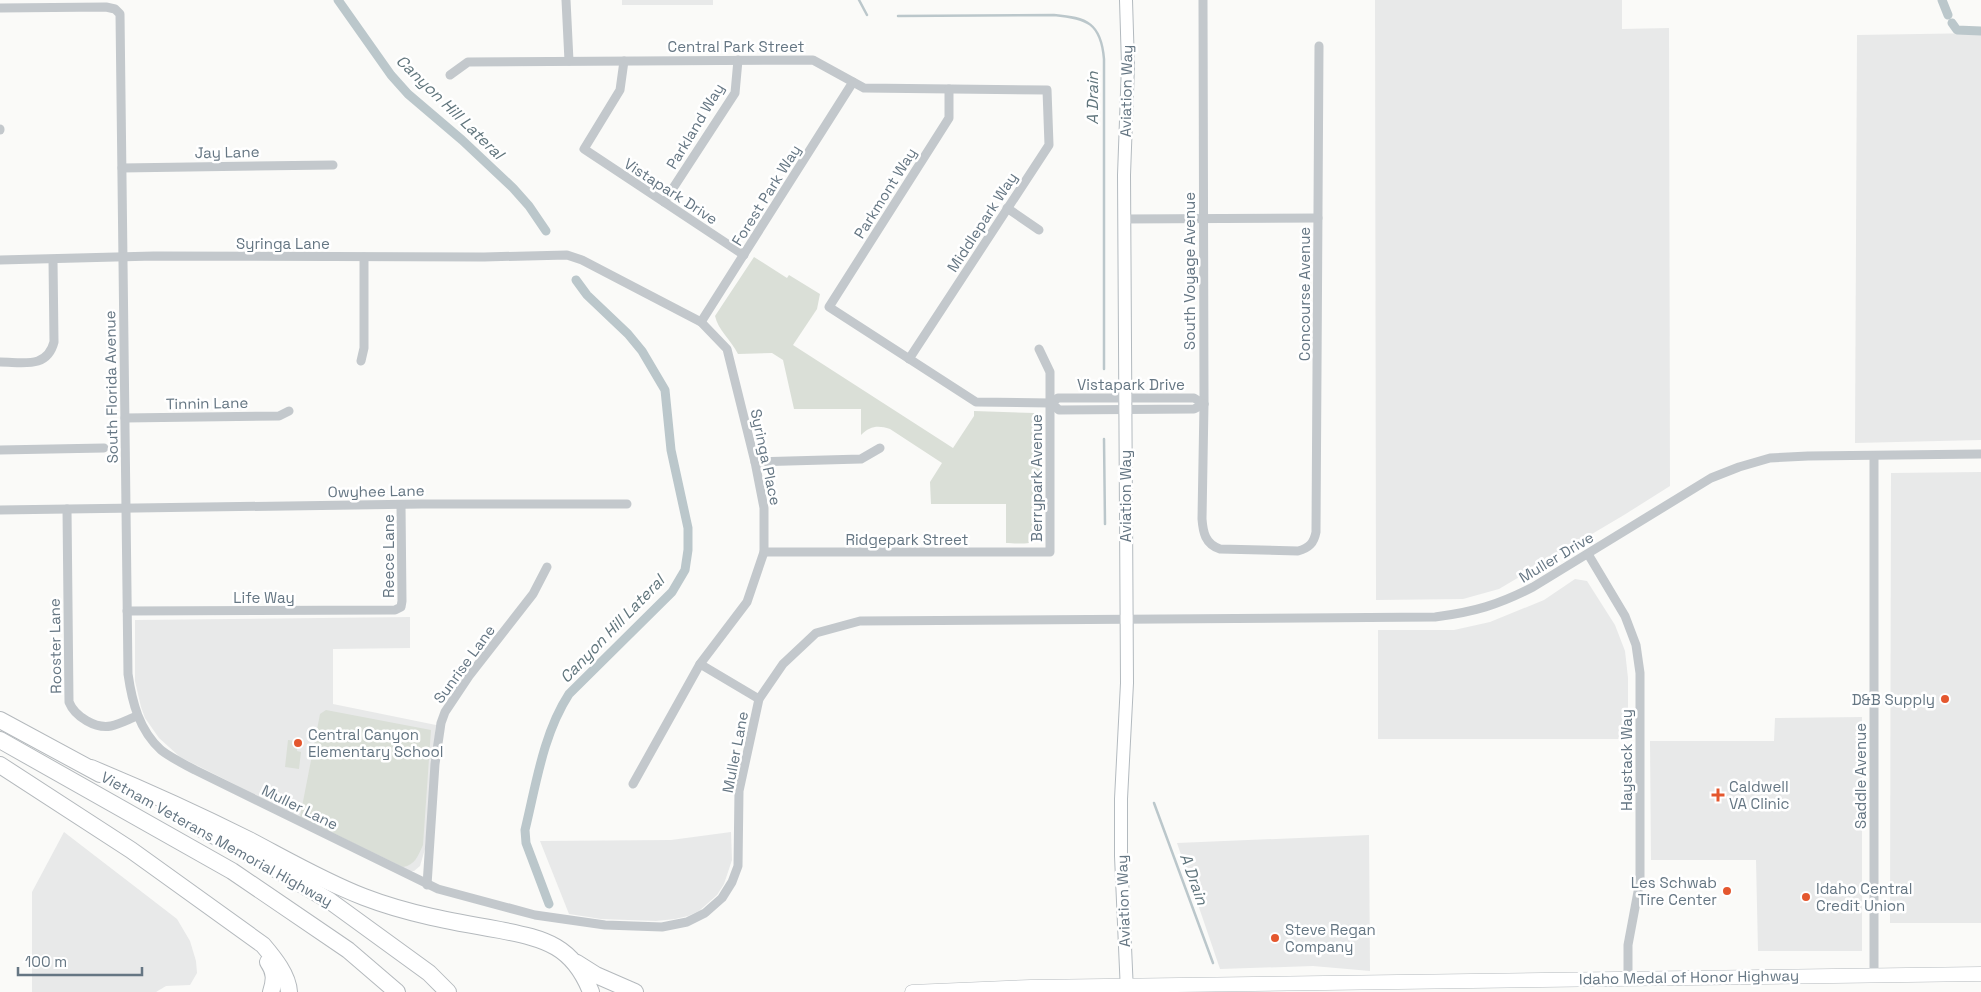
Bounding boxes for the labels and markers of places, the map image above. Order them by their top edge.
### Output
place label: D&B Supply [1852,690,1935,709]
marker: D&B Supply [1939,693,1951,705]
place label: Central Canyon Elementary School [308,725,444,761]
marker: Central Canyon Elementary School [292,737,304,749]
place label: Caldwell VA Clinic [1729,777,1789,813]
marker: Caldwell VA Clinic [1711,788,1725,802]
place label: Les Schwab Tire Center [1631,873,1717,909]
place label: Idaho Central Credit Union [1816,879,1912,915]
marker: Les Schwab Tire Center [1721,885,1733,897]
marker: Idaho Central Credit Union [1800,891,1812,903]
place label: Steve Regan Company [1285,920,1376,956]
marker: Steve Regan Company [1269,932,1281,944]

